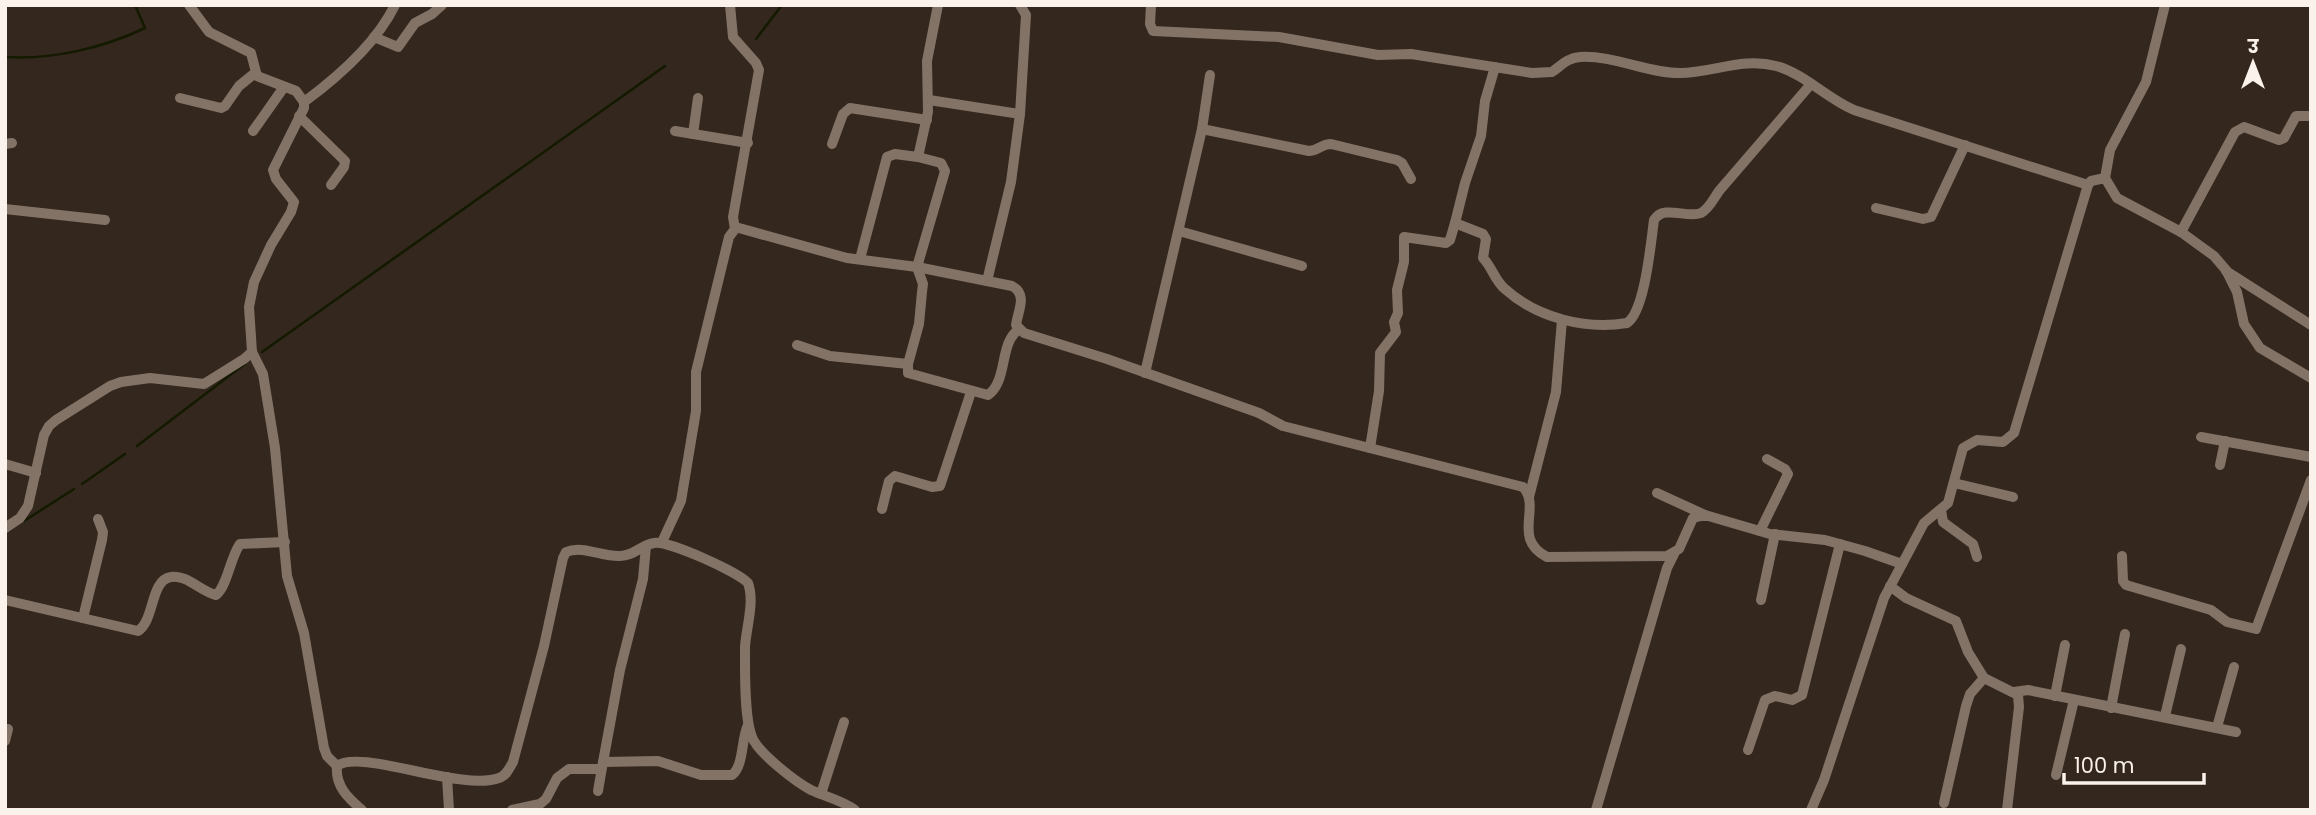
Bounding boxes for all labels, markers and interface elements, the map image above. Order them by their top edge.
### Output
north arrow [2218,28,2288,98]
text: उ [2247,33,2260,60]
scale bar [2064,742,2204,786]
text: 100 m [2074,751,2134,780]

